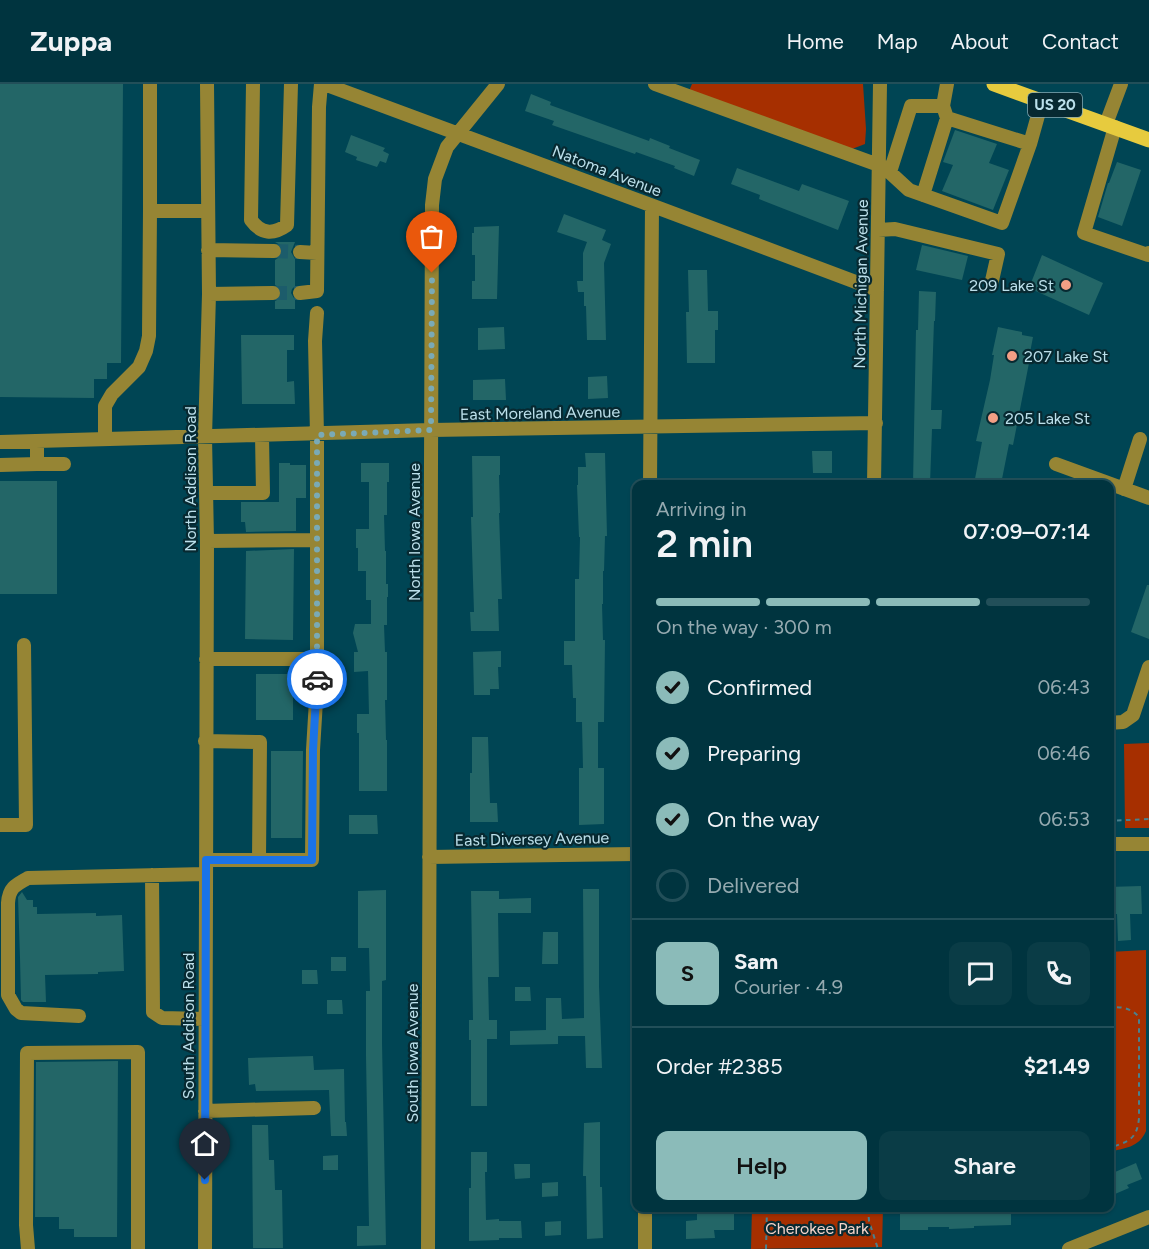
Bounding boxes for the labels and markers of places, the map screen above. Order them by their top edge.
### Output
pin [406,211,457,273]
place label: 209 Lake St [969,276,1054,295]
marker: 209 Lake St [1059,278,1073,292]
place label: 207 Lake St [1024,347,1108,366]
marker: 207 Lake St [1005,349,1019,363]
place label: 205 Lake St [1005,409,1090,428]
marker: 205 Lake St [986,411,1000,425]
pin [179,1118,230,1180]

